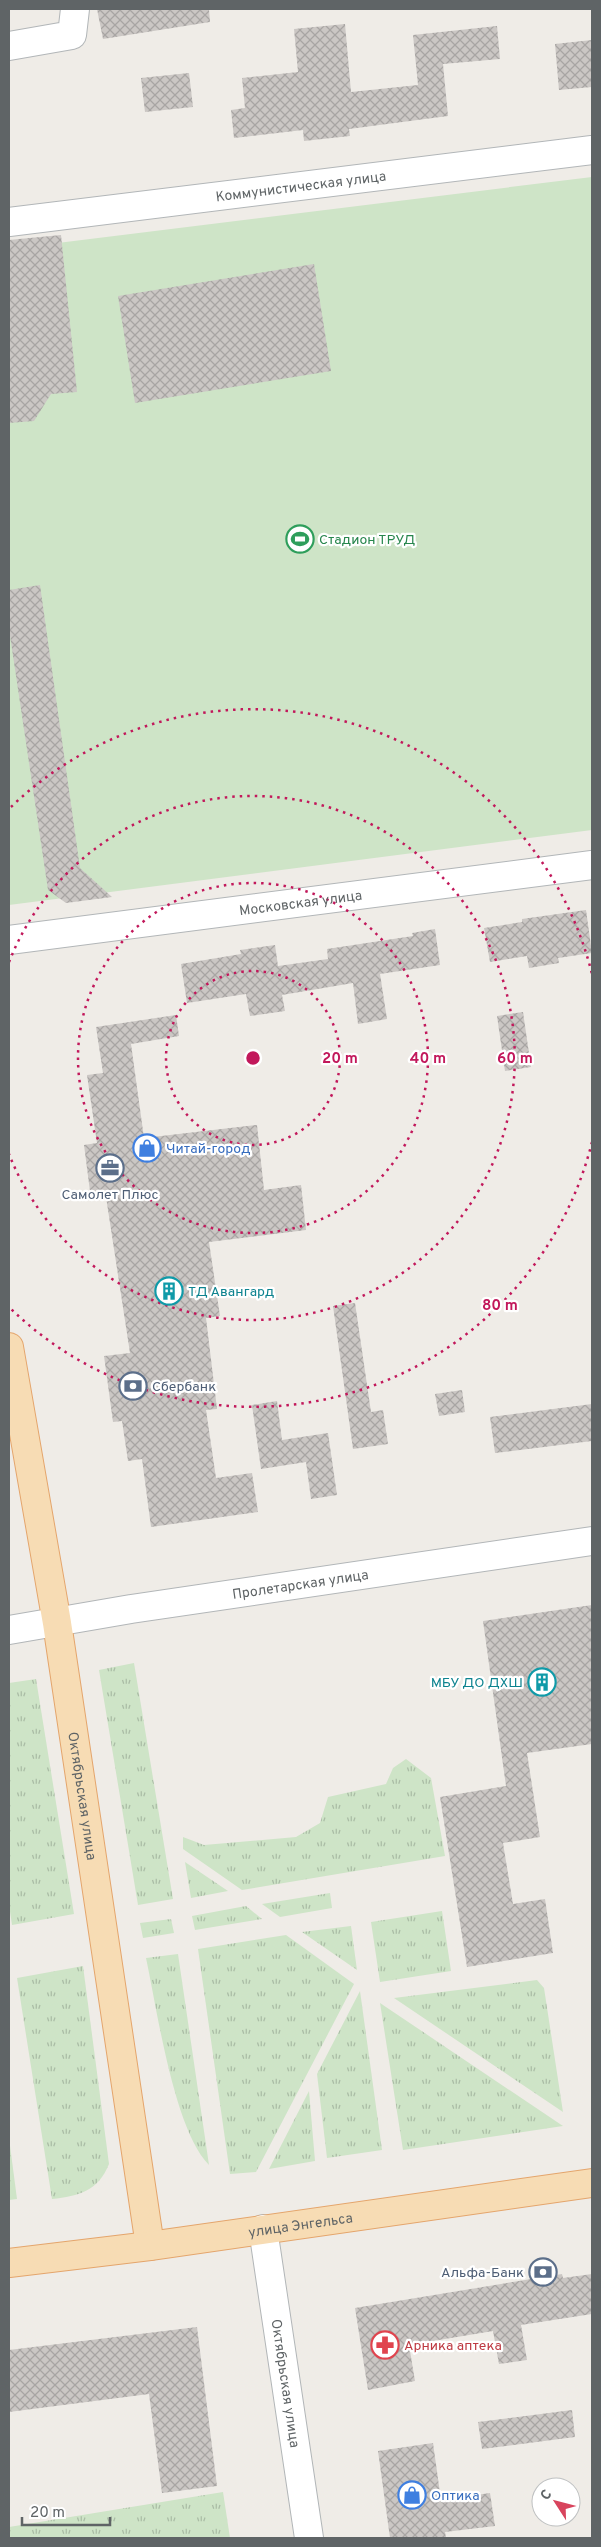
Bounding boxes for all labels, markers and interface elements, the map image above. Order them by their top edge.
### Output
street label: Коммунистическая улица [215,168,387,206]
sports icon: Стадион ТРУД [285,524,315,554]
place label: Стадион ТРУД [319,532,415,549]
street label: Московская улица [238,888,363,920]
centre of rings [244,1049,262,1067]
text: 20 m [322,1050,358,1069]
text: 40 m [410,1050,446,1069]
text: 60 m [497,1050,533,1069]
shop icon: Читай-город [132,1133,162,1163]
place label: Читай-город [166,1141,250,1158]
office icon: Самолет Плюс [95,1153,125,1183]
place label: Самолет Плюс [62,1187,158,1204]
building icon: ТД Авангард [154,1276,184,1306]
place label: ТД Авангард [188,1284,274,1301]
text: 80 m [482,1297,518,1316]
bank icon: Сбербанк [118,1371,148,1401]
place label: Сбербанк [152,1379,216,1396]
street label: Пролетарская улица [231,1567,370,1604]
building icon: МБУ ДО ДХШ [527,1667,557,1697]
place label: МБУ ДО ДХШ [431,1675,523,1692]
street label: Октябрьская улица [63,1731,99,1862]
street label: улица Энгельса [247,2210,354,2242]
bank icon: Альфа-Банк [528,2257,558,2287]
place label: Альфа-Банк [441,2265,524,2282]
street label: Октябрьская улица [267,2318,302,2449]
pharmacy icon: Арника аптека [370,2330,400,2360]
place label: Арника аптека [404,2338,502,2355]
north arrow [531,2477,581,2527]
shop icon: Оптика [397,2480,427,2510]
text: С [537,2487,556,2504]
place label: Оптика [431,2488,480,2505]
scale bar [22,2494,110,2526]
text: 20 m [30,2504,65,2523]

